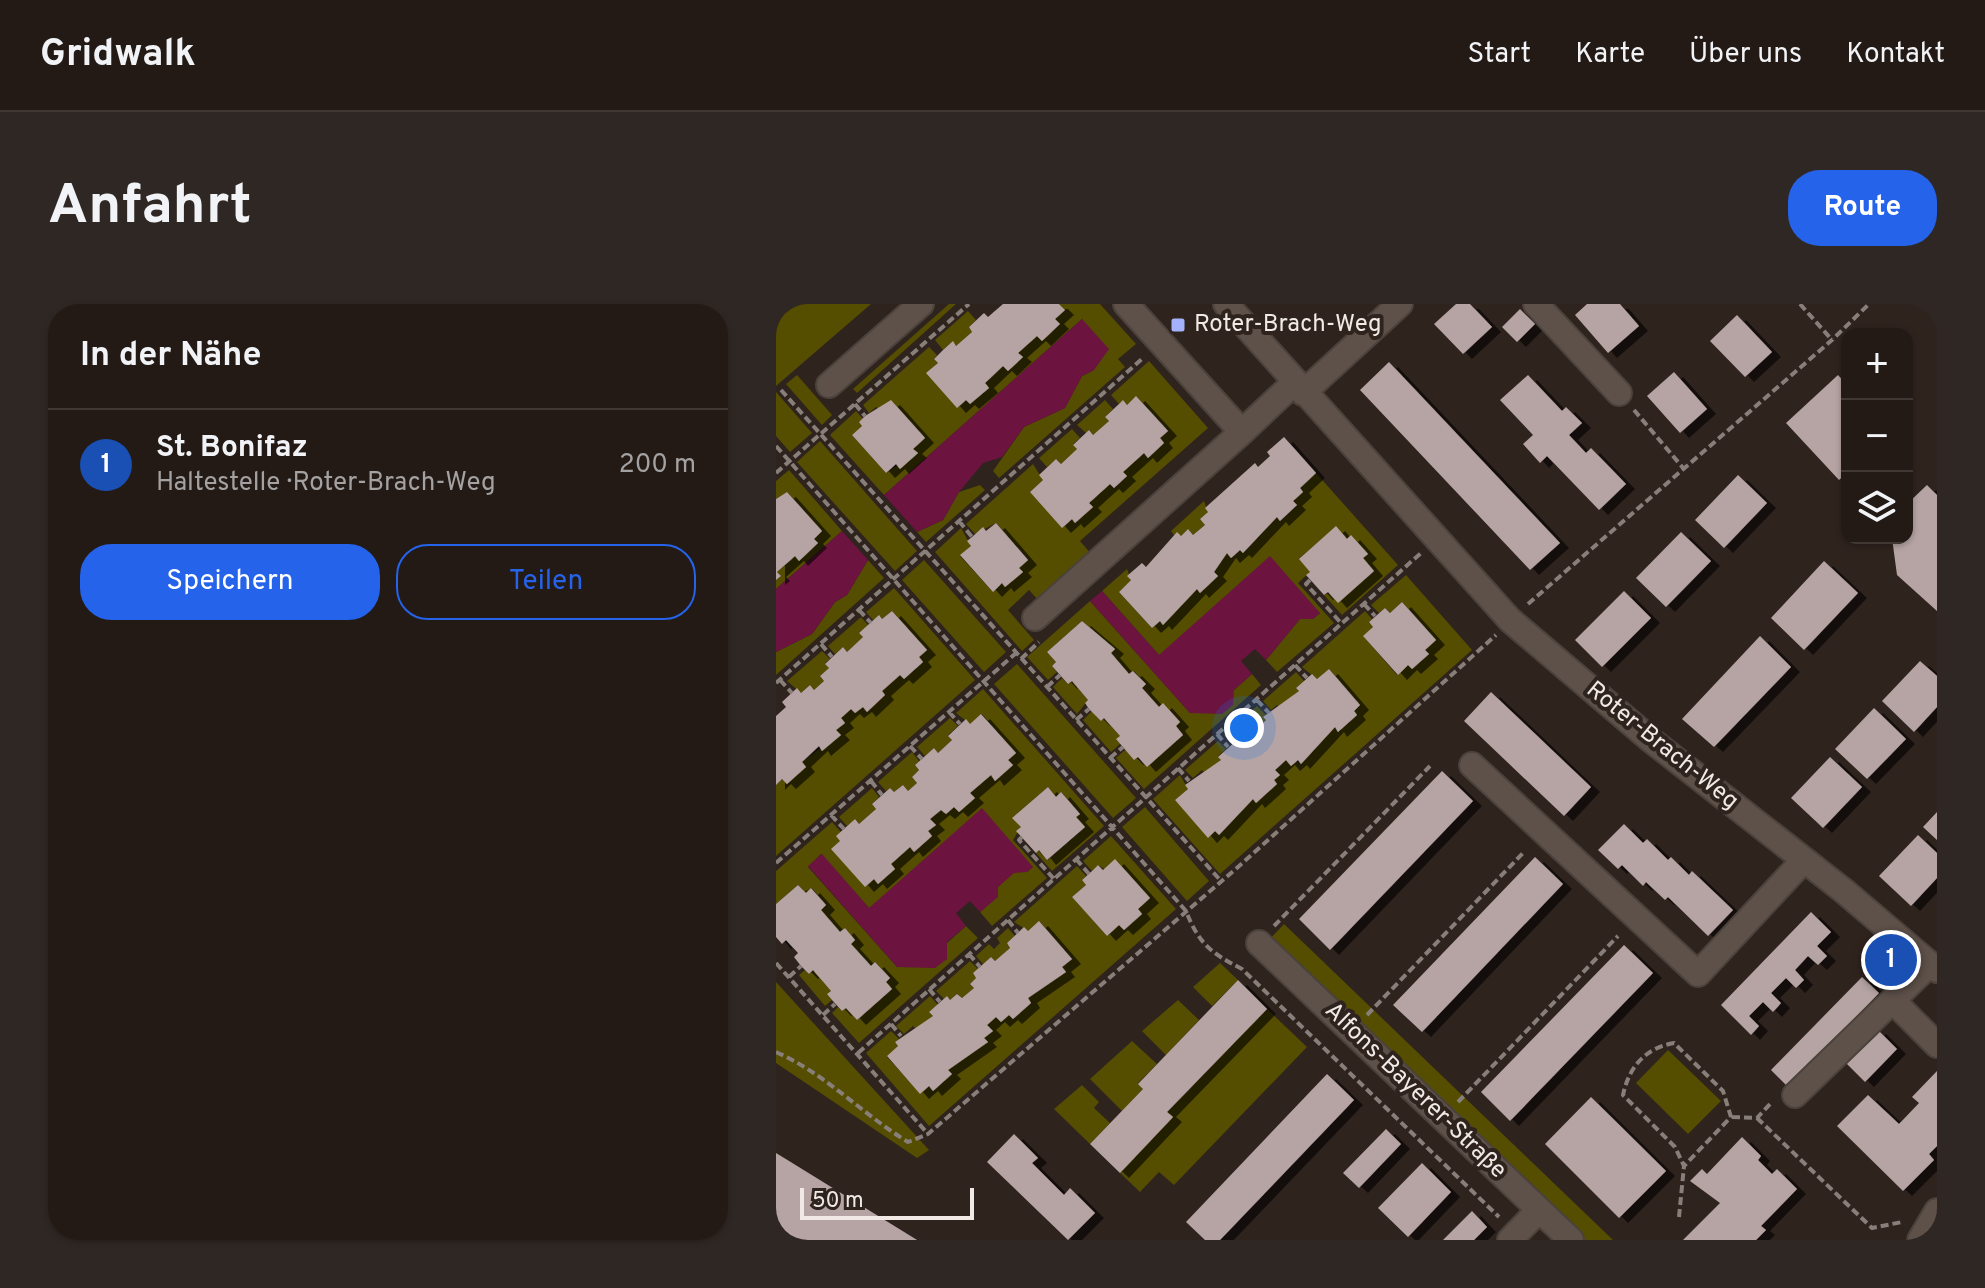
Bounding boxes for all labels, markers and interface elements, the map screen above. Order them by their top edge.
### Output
text: Gridwalk [40,31,196,80]
text: Start [1467,37,1531,73]
text: Karte [1575,37,1645,73]
text: Über uns [1689,37,1802,73]
text: Kontakt [1846,37,1945,73]
button: Route [1788,170,1937,246]
text: Anfahrt [48,173,252,243]
place label: Roter-Brach-Weg [1194,310,1382,340]
marker: Roter-Brach-Weg [1169,316,1187,334]
map controls [1841,328,1913,544]
button: + [1841,328,1913,400]
text: In der Nähe [80,335,262,378]
button: − [1841,400,1913,472]
text: St. Bonifaz [156,430,308,467]
text: 1 [101,449,111,482]
text: 200 m [619,449,696,482]
text: Haltestelle · Roter-Brach-Weg [156,467,496,500]
button: layers [1841,472,1913,544]
button: Speichern [80,544,380,620]
button: Teilen [396,544,696,620]
street label: Roter-Brach-Weg [1580,675,1744,817]
your location [1224,708,1264,748]
pin: 1 [1865,930,1917,990]
street label: Alfons-Bayerer-Straße [1318,996,1512,1186]
scale bar [800,1184,974,1220]
text: 50 m [812,1188,864,1215]

